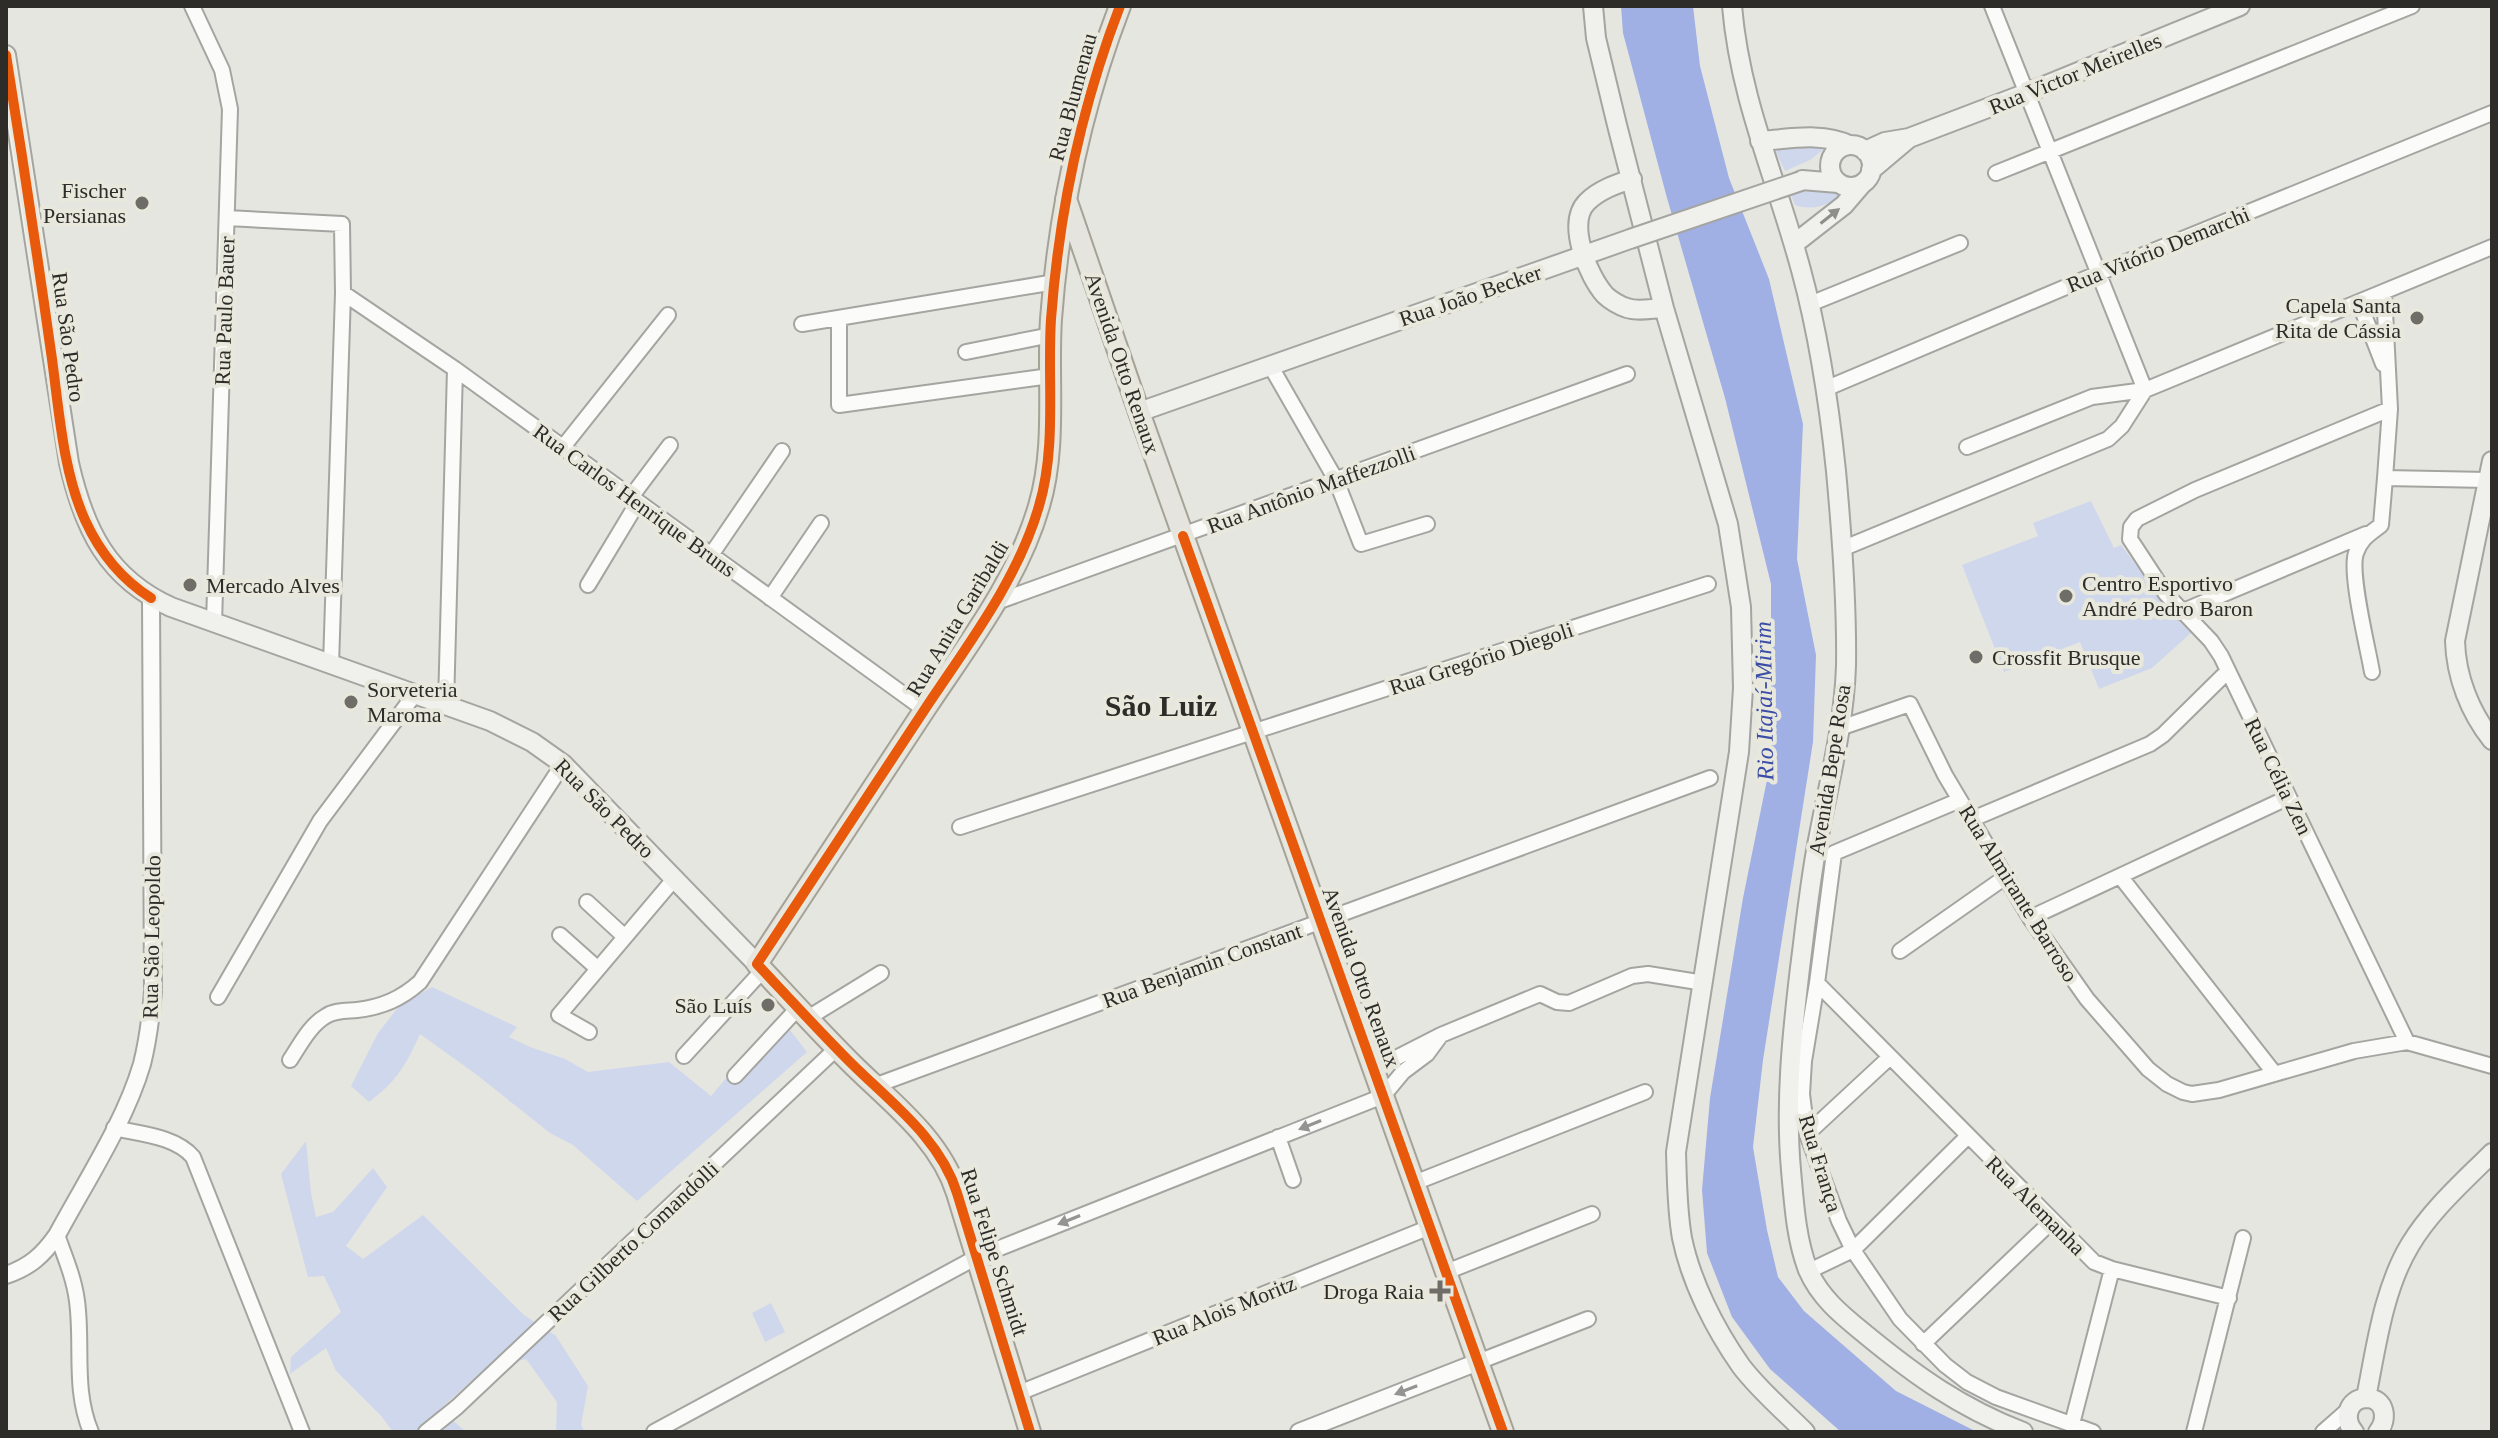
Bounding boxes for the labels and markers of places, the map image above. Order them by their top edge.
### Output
place label: Fischer Persianas [43,178,127,228]
marker: Fischer Persianas [133,194,151,212]
place label: Capela Santa Rita de Cássia [2275,293,2401,343]
marker: Capela Santa Rita de Cássia [2408,309,2426,327]
place label: Centro Esportivo André Pedro Baron [2082,571,2253,621]
place label: Mercado Alves [206,573,340,598]
marker: Mercado Alves [181,576,199,594]
marker: Centro Esportivo André Pedro Baron [2057,587,2075,605]
place label: Crossfit Brusque [1992,645,2141,670]
marker: Crossfit Brusque [1967,648,1985,666]
place label: Sorveteria Maroma [367,677,458,727]
marker: Sorveteria Maroma [342,693,360,711]
place label: São Luís [674,993,752,1018]
marker: São Luís [759,996,777,1014]
place label: Droga Raia [1323,1279,1424,1304]
marker: Droga Raia [1431,1282,1449,1300]

